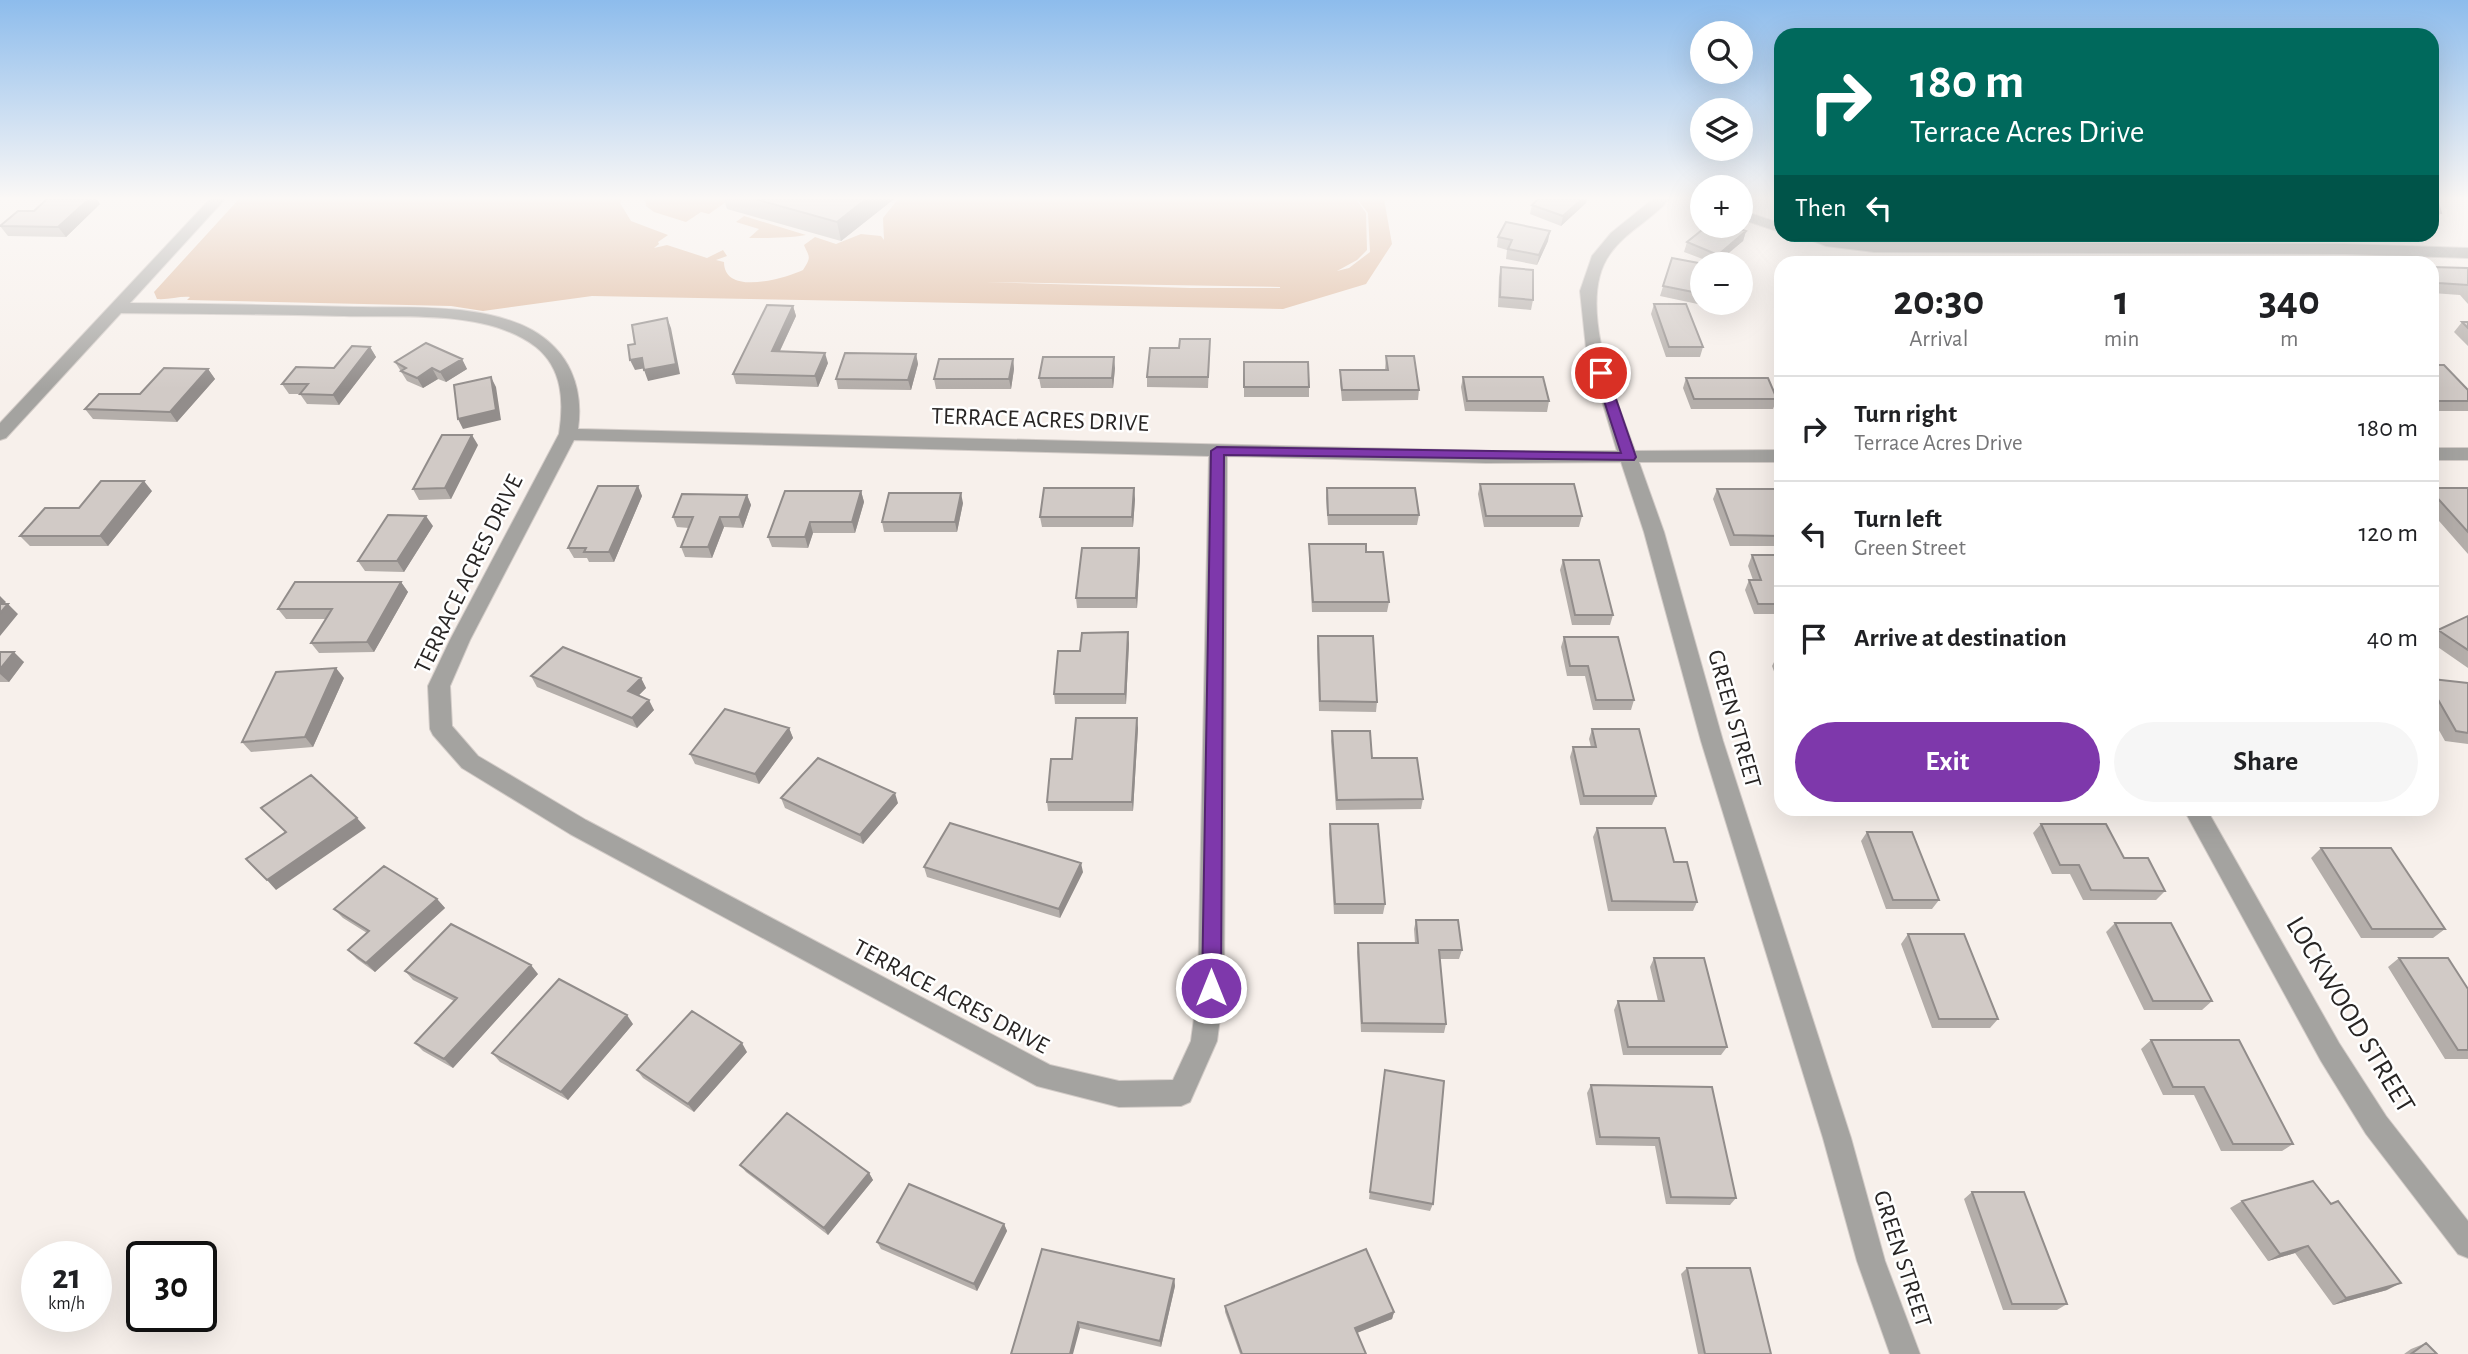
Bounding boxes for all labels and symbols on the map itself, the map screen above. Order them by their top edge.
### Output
pin [1571,343,1631,403]
street label: TERRACE ACRES DRIVE [931,404,1150,436]
street label: TERRACE ACRES DRIVE [411,471,528,677]
street label: GREEN STREET [1703,647,1765,791]
street label: LOCKWOOD STREET [2280,912,2420,1118]
street label: TERRACE ACRES DRIVE [849,935,1053,1059]
position arrow [1174,951,1248,1025]
street label: GREEN STREET [1869,1188,1935,1331]
speed limit sign: 30 [126,1241,217,1332]

